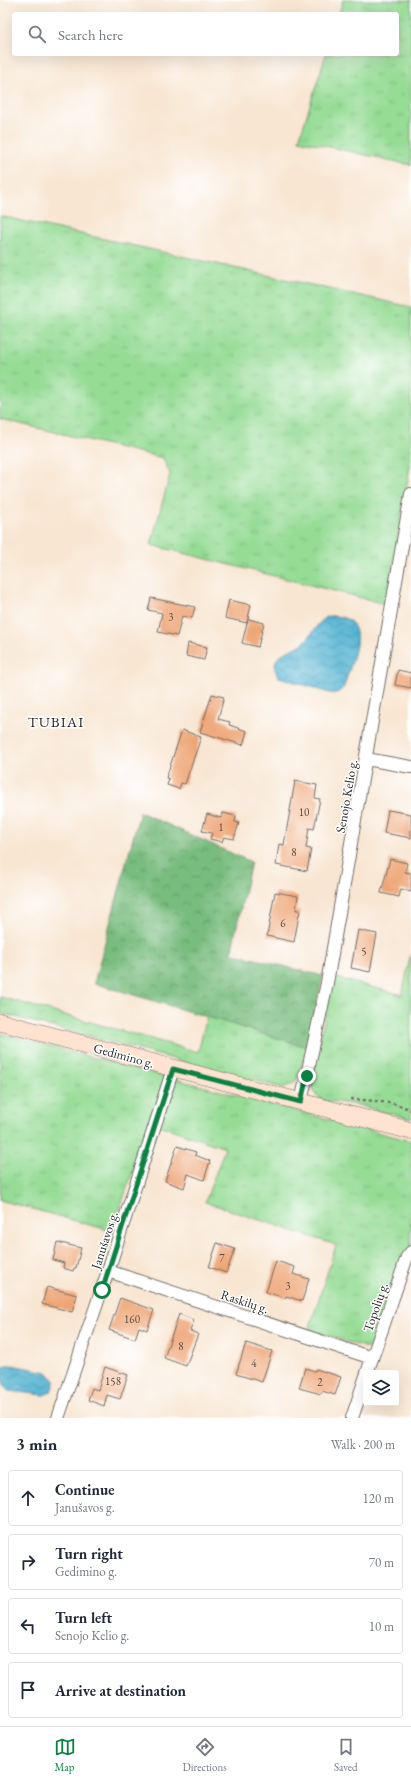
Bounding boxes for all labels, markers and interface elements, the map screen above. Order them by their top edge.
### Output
search box [12,12,399,56]
icon: search [26,23,48,45]
text: Search here [58,25,123,44]
house number: 3 [168,610,174,624]
district label: TUBIAI [28,712,84,731]
street label: Senojo Kelio g. [332,758,361,834]
house number: 10 [299,805,309,819]
house number: 1 [218,820,224,834]
house number: 8 [291,845,297,859]
house number: 6 [280,916,286,930]
house number: 5 [361,944,367,958]
street label: Gedimino g. [92,1039,156,1072]
route end [298,1067,316,1085]
street label: Janušavos g. [87,1209,122,1272]
house number: 7 [219,1251,225,1265]
house number: 3 [285,1279,291,1293]
street label: Topolių g. [359,1280,392,1334]
route start [93,1281,111,1299]
street label: Raskilų g. [219,1286,271,1317]
house number: 160 [124,1312,140,1326]
house number: 8 [178,1339,184,1353]
house number: 4 [251,1356,257,1370]
map controls [363,1370,399,1406]
button: layers [363,1370,399,1406]
house number: 158 [105,1374,121,1388]
house number: 2 [317,1375,323,1389]
text: 3 min [16,1433,57,1455]
text: Walk · 200 m [331,1436,395,1453]
text: Continue [55,1480,115,1499]
icon: ahead [17,1487,39,1509]
text: 120 m [363,1490,394,1507]
text: Janušavos g. [55,1499,115,1516]
text: Turn right [55,1544,123,1563]
icon: right [17,1551,39,1573]
text: 70 m [369,1554,394,1571]
text: Gedimino g. [55,1563,117,1580]
text: Turn left [55,1608,112,1627]
icon: left [17,1615,39,1637]
text: 10 m [369,1618,394,1635]
text: Senojo Kelio g. [55,1627,129,1644]
icon: arrive [17,1679,39,1701]
text: Arrive at destination [55,1681,186,1700]
tab: Map [54,1736,76,1774]
tab: Directions [183,1736,227,1774]
tab: Saved [334,1736,357,1774]

